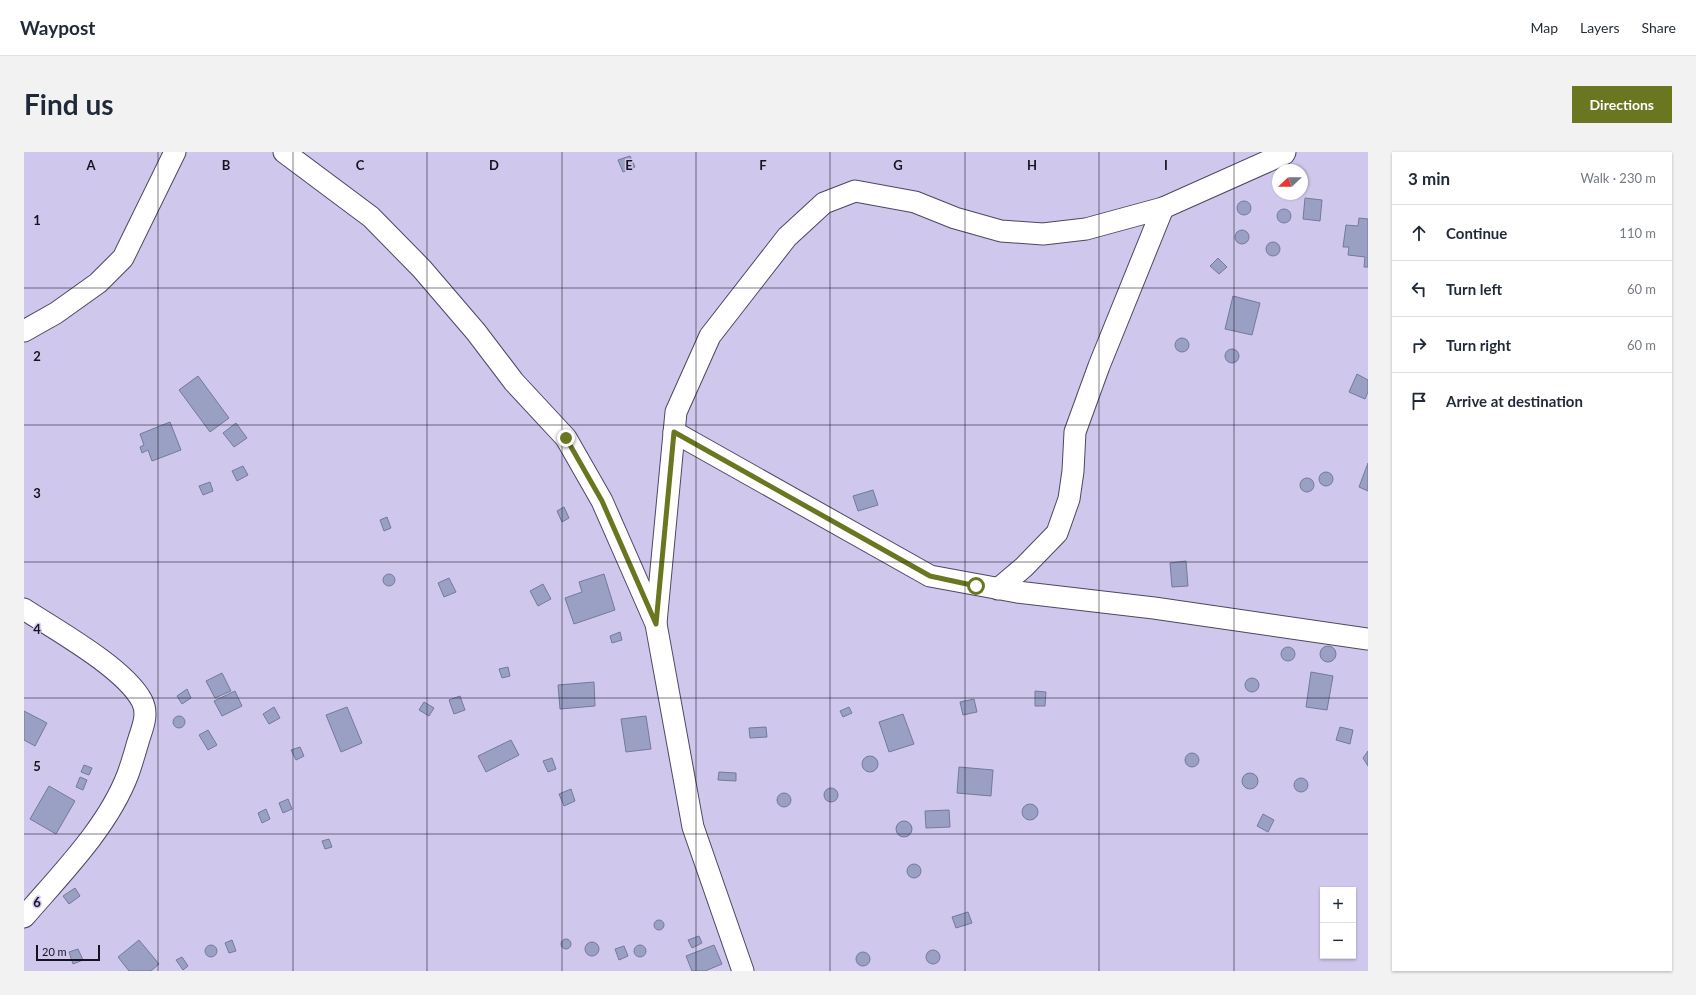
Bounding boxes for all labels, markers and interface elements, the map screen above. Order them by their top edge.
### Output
text: Waypost [20,16,95,39]
text: Map [1530,19,1558,36]
text: Layers [1580,19,1620,36]
text: Share [1642,19,1676,36]
button: Directions [1572,86,1672,123]
text: Find us [24,87,114,121]
text: A [85,157,96,173]
text: B [222,157,231,173]
text: C [356,157,365,173]
text: D [489,157,499,173]
text: E [625,157,633,173]
text: F [759,157,767,173]
text: G [893,157,903,173]
text: H [1027,157,1037,173]
text: I [1164,157,1168,173]
north arrow [1272,164,1308,200]
text: 3 min [1408,168,1450,189]
text: Walk · 230 m [1580,170,1656,186]
text: 1 [33,212,41,228]
icon: ahead [1408,222,1430,244]
text: Continue [1446,224,1507,242]
text: 110 m [1619,225,1656,241]
icon: left [1408,278,1430,300]
text: Turn left [1446,280,1502,298]
text: 60 m [1627,281,1656,297]
icon: right [1408,334,1430,356]
text: Turn right [1446,336,1511,354]
text: 60 m [1627,337,1656,353]
text: 2 [33,348,41,364]
icon: arrive [1408,390,1430,412]
text: Arrive at destination [1446,392,1583,410]
route end [557,429,575,447]
text: 3 [33,485,41,501]
route start [967,577,985,595]
text: 4 [33,621,41,637]
text: 5 [33,758,41,774]
map controls [1320,887,1356,959]
button: + [1320,887,1356,923]
text: 6 [33,894,41,910]
button: − [1320,923,1356,959]
scale bar [36,943,100,962]
text: 20 m [42,945,67,958]

